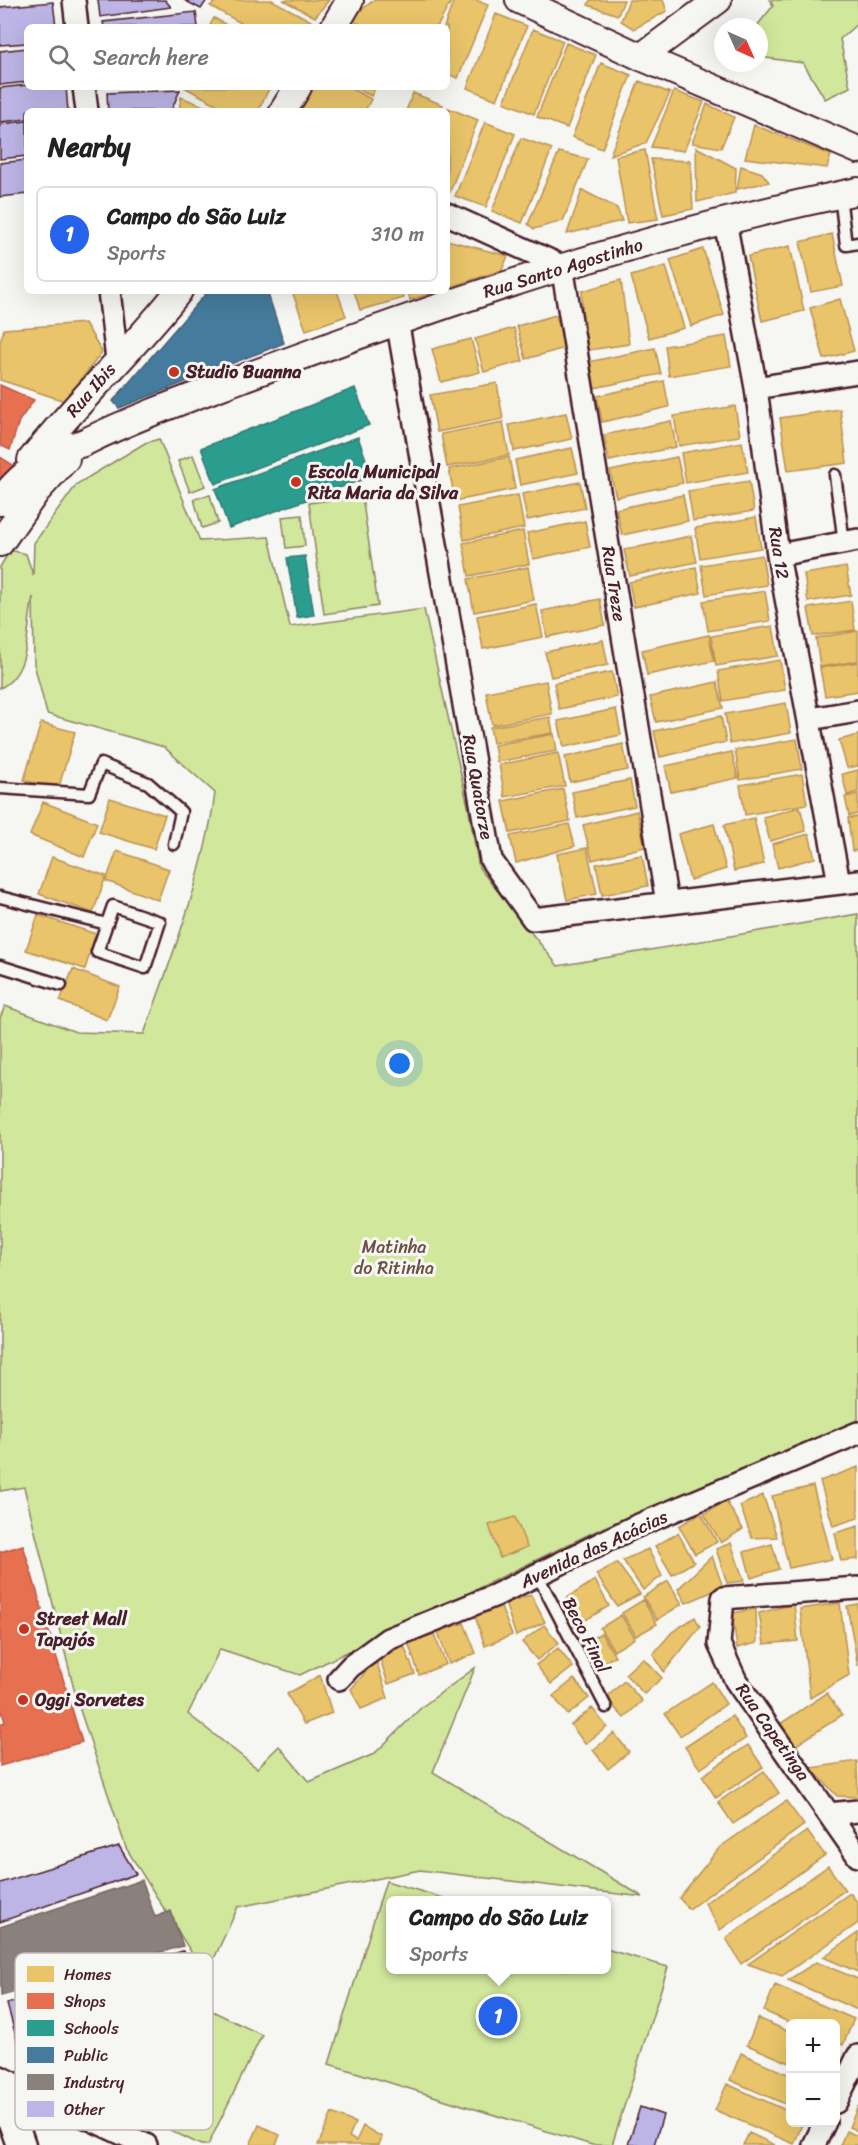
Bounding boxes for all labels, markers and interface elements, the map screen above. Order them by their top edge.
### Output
north arrow [714,18,768,72]
search box [24,24,450,90]
text: Search here [93,38,209,77]
icon: search [45,41,78,74]
text: Nearby [48,124,130,170]
text: Campo do São Luiz [107,197,286,236]
text: 1 [65,217,74,252]
text: 310 m [371,217,424,252]
street label: Rua Santo Agostinho [479,229,647,307]
text: Sports [107,236,166,271]
street label: Rua Ibis [58,355,125,425]
place label: Studio Buanna [185,356,302,388]
marker: Studio Buanna [167,365,181,379]
place label: Escola Municipal Rita Maria da Silva [307,456,459,509]
marker: Escola Municipal Rita Maria da Silva [289,475,303,489]
street label: Rua 12 [759,525,799,581]
street label: Rua Treze [592,544,636,624]
street label: Rua Quatorze [453,732,503,842]
your location [385,1049,414,1078]
park label: Matinha do Ritinha [354,1231,434,1284]
street label: Avenida das Acácias [514,1500,674,1598]
street label: Beco Final [553,1591,619,1680]
place label: Street Mall Tapajós [35,1603,128,1656]
marker: Street Mall Tapajós [17,1622,31,1636]
street label: Rua Capetinga [727,1676,819,1788]
place label: Oggi Sorvetes [35,1684,144,1716]
marker: Oggi Sorvetes [16,1693,30,1707]
popup [386,1896,611,1974]
text: Campo do São Luiz [409,1898,588,1937]
text: Sports [409,1937,468,1972]
legend [15,1953,213,2130]
text: Homes [64,1960,112,1989]
text: Shops [64,1987,106,2016]
pin: 1 [478,1994,518,2038]
text: Schools [64,2014,119,2043]
map controls [786,2019,840,2127]
button: + [786,2019,840,2073]
text: Public [64,2041,108,2070]
text: Industry [63,2068,125,2097]
button: − [786,2073,840,2127]
text: Other [64,2095,106,2124]

